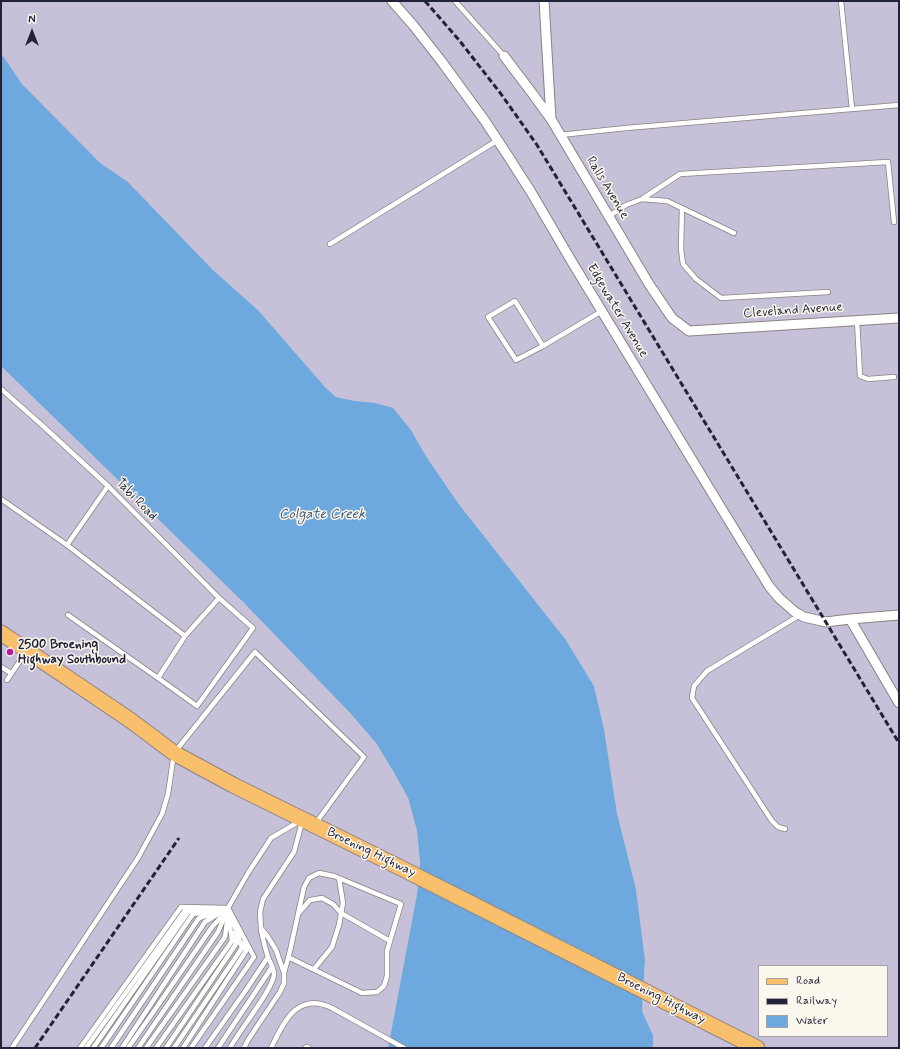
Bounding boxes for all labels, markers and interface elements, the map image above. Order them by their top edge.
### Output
north arrow [12,12,52,52]
text: N [28,13,36,27]
street label: Ralls Avenue [582,154,632,222]
street label: Edgewater Avenue [583,261,651,361]
street label: Cleveland Avenue [743,300,843,322]
street label: Tabi Road [112,476,160,524]
water label: Colgate Creek [279,507,365,523]
place label: 2500 Broening Highway Southbound [18,637,126,668]
marker: 2500 Broening Highway Southbound [5,647,15,657]
street label: Broening Highway [324,825,418,881]
legend [758,965,888,1037]
street label: Broening Highway [614,970,708,1028]
text: Road [796,973,820,989]
text: Railway [796,993,837,1009]
text: Water [796,1013,828,1029]

